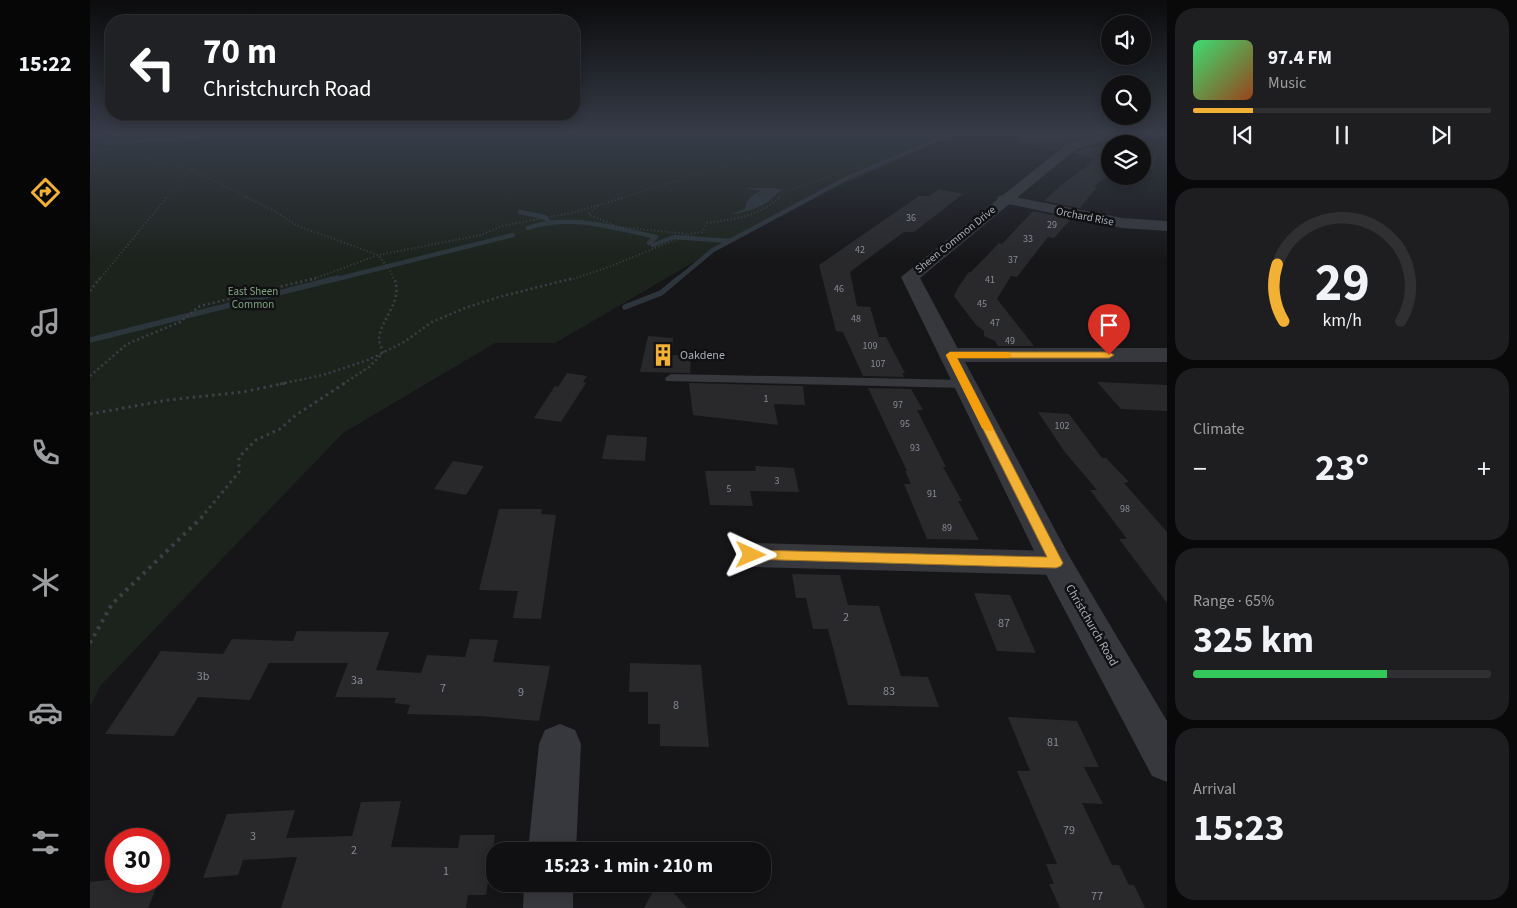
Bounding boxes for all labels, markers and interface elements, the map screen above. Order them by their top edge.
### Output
map controls [1101,15,1151,185]
button: sound [1101,15,1151,65]
text: 70 m [203,27,277,77]
icon: left [120,35,185,100]
text: 97.4 FM [1268,45,1332,72]
text: 15:22 [18,48,72,80]
text: Music [1268,72,1306,94]
text: Christchurch Road [203,73,372,105]
button: search [1101,75,1151,125]
icon: previous [1229,121,1257,149]
icon: pause [1328,121,1356,149]
icon: next [1427,121,1455,149]
button: layers [1101,135,1151,185]
icon: directions [28,175,63,210]
street label: Sheen Common Drive [912,202,999,277]
street label: Orchard Rise [1055,204,1116,230]
house number: 36 [906,211,916,225]
house number: 29 [1047,218,1057,232]
house number: 33 [1023,232,1033,246]
house number: 42 [855,243,865,257]
text: 29 [1315,247,1369,321]
house number: 37 [1008,253,1018,267]
house number: 41 [985,273,995,287]
house number: 46 [834,282,844,296]
park label: East Sheen Common [228,284,278,312]
house number: 45 [977,297,987,311]
pin [1088,304,1130,355]
icon: music [28,305,63,340]
text: km/h [1322,308,1362,333]
icon: arrive [1095,311,1123,339]
house number: 48 [851,312,861,326]
house number: 47 [990,316,1000,330]
house number: 49 [1005,334,1015,348]
house number: 109 [863,339,877,353]
building icon: Oakdene [650,342,676,368]
place label: Oakdene [680,347,725,364]
house number: 107 [871,357,885,371]
house number: 1 [764,392,769,406]
house number: 97 [893,398,903,412]
house number: 95 [900,417,910,431]
text: Climate [1193,418,1244,440]
house number: 102 [1055,419,1069,433]
icon: phone [28,435,63,470]
house number: 93 [910,441,920,455]
text: 23° [1315,441,1369,495]
text: − [1193,449,1207,489]
text: + [1477,449,1491,489]
house number: 3 [775,474,780,488]
house number: 5 [727,482,732,496]
house number: 91 [927,487,937,501]
house number: 98 [1120,502,1130,516]
house number: 89 [942,521,952,535]
position arrow [724,528,776,580]
icon: climate [28,565,63,600]
street label: Christchurch Road [1061,581,1122,669]
text: Range · 65% [1193,590,1274,612]
house number: 2 [843,609,849,626]
text: 325 km [1193,613,1314,667]
house number: 87 [998,615,1010,632]
house number: 3b [197,668,210,685]
house number: 3a [351,672,363,689]
house number: 7 [440,680,446,697]
house number: 83 [883,683,895,700]
house number: 9 [518,684,524,701]
icon: car [28,695,63,730]
house number: 8 [673,697,679,714]
house number: 81 [1047,734,1059,751]
text: Arrival [1193,778,1236,800]
text: 15:23 [1193,801,1285,855]
house number: 79 [1063,822,1075,839]
icon: filters [28,825,63,860]
speed limit sign: 30 [105,828,170,893]
house number: 3 [250,828,256,845]
house number: 2 [351,842,357,859]
text: 15:23 · 1 min · 210 m [544,853,713,880]
house number: 1 [443,863,449,880]
house number: 77 [1091,888,1103,905]

